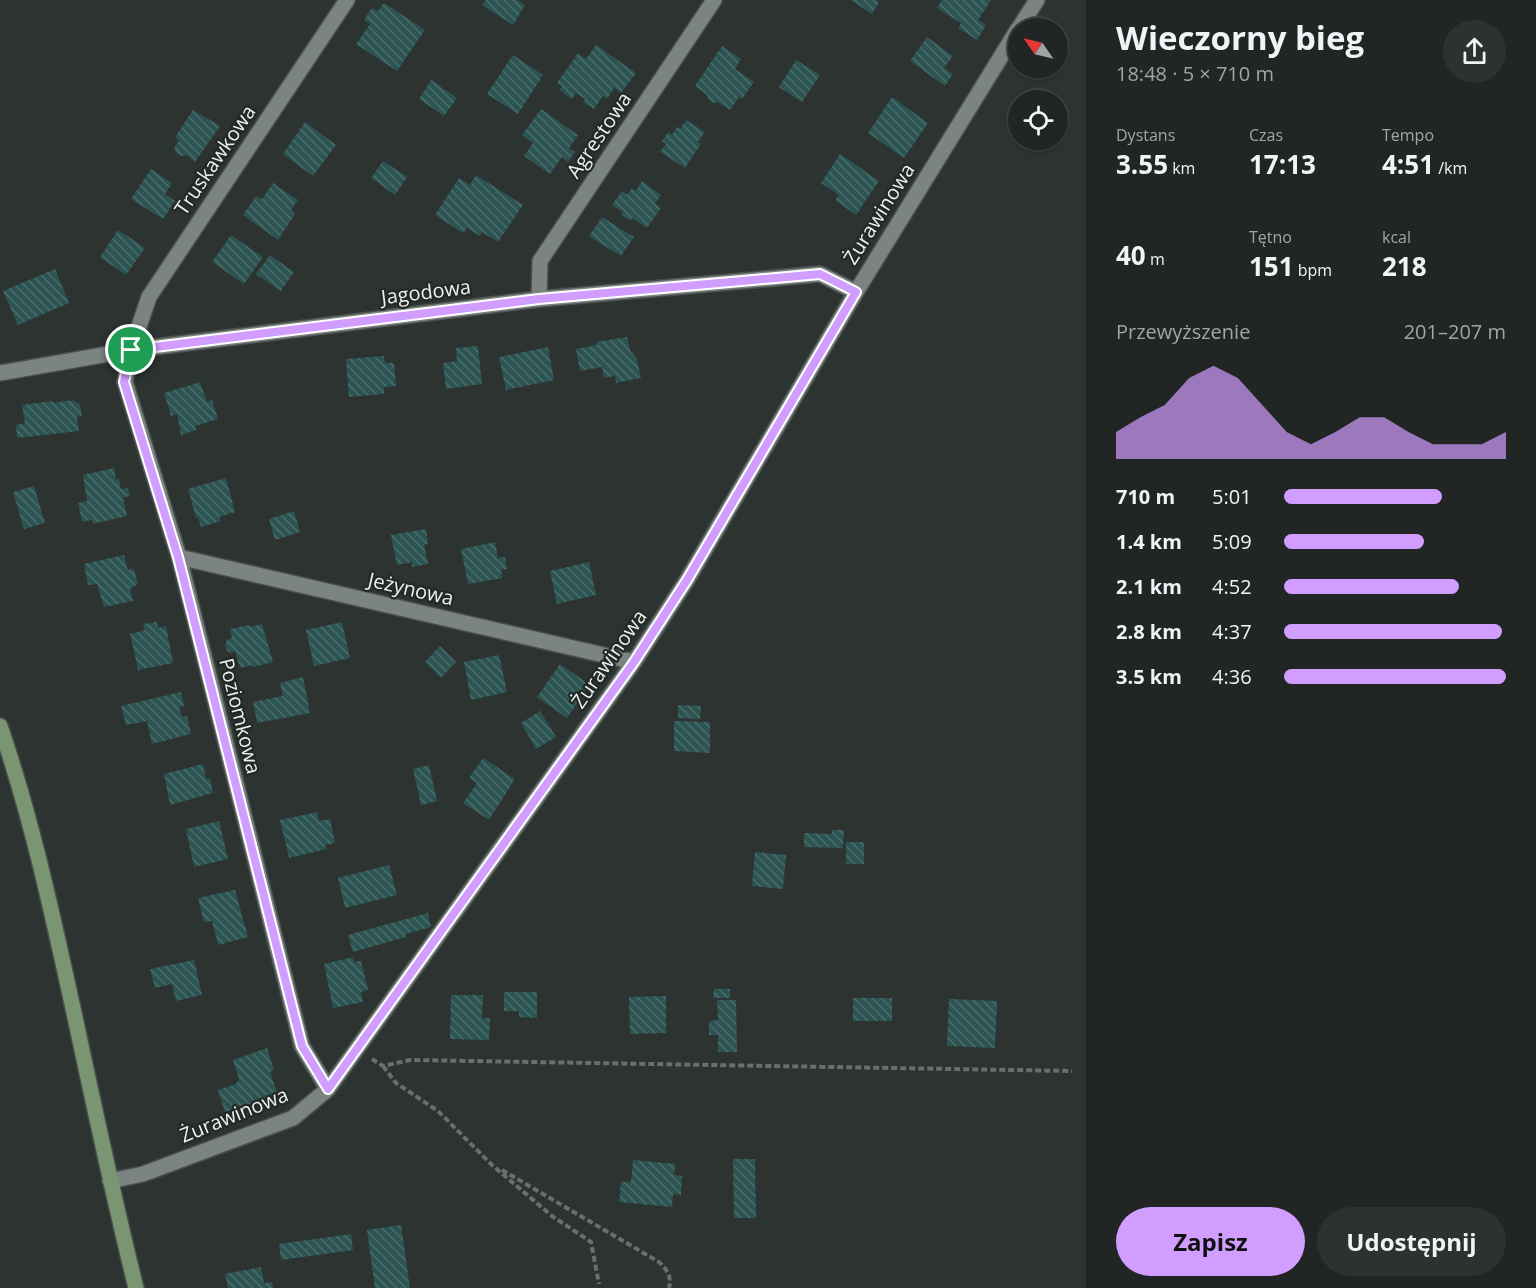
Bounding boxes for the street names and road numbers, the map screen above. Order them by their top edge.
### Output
street label: Agrestowa [560,86,637,183]
street label: Truskawkowa [168,99,261,220]
street label: Żurawinowa [837,158,920,269]
street label: Jagodowa [378,273,472,311]
street label: Jeżynowa [364,565,456,611]
street label: Żurawinowa [565,604,652,713]
street label: Poziomkowa [213,655,268,776]
street label: Żurawinowa [176,1081,292,1148]

